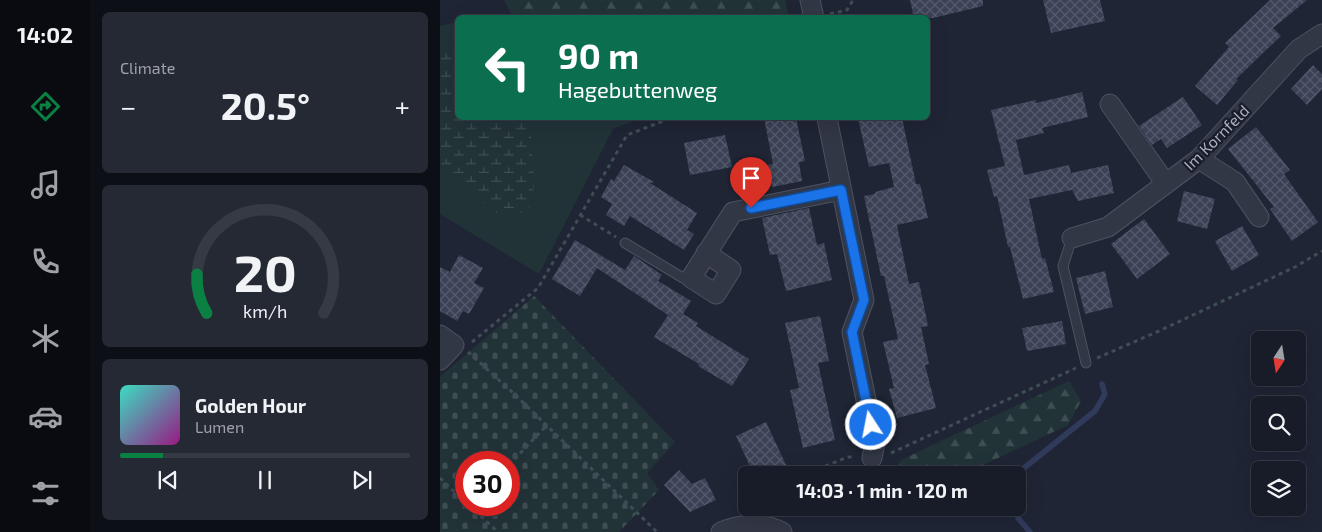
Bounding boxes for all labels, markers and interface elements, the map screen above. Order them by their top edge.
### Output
text: 14:02 [17,21,73,47]
text: 90 m [558,34,639,76]
icon: left [475,35,540,100]
text: Climate [120,58,175,77]
text: Hagebuttenweg [558,76,717,102]
text: 20.5° [221,82,310,128]
icon: directions [28,89,63,124]
text: − [120,89,136,123]
text: + [395,89,410,123]
street label: Im Kornfeld [1179,100,1253,174]
pin [730,157,772,208]
icon: arrive [737,164,765,192]
icon: music [28,167,63,202]
text: 20 [233,240,297,302]
icon: phone [28,244,63,279]
text: km/h [243,300,287,322]
icon: climate [28,321,63,356]
north arrow [1251,331,1306,386]
map controls [1251,331,1306,516]
text: Golden Hour [195,394,306,417]
button: search [1251,396,1306,451]
position arrow [844,398,896,450]
icon: car [28,399,63,434]
text: Lumen [195,417,244,436]
speed limit sign: 30 [455,451,520,516]
button: layers [1251,461,1306,516]
icon: previous [154,466,182,494]
icon: pause [251,466,279,494]
icon: next [348,466,376,494]
icon: filters [28,476,63,511]
text: 14:03 · 1 min · 120 m [796,479,968,502]

